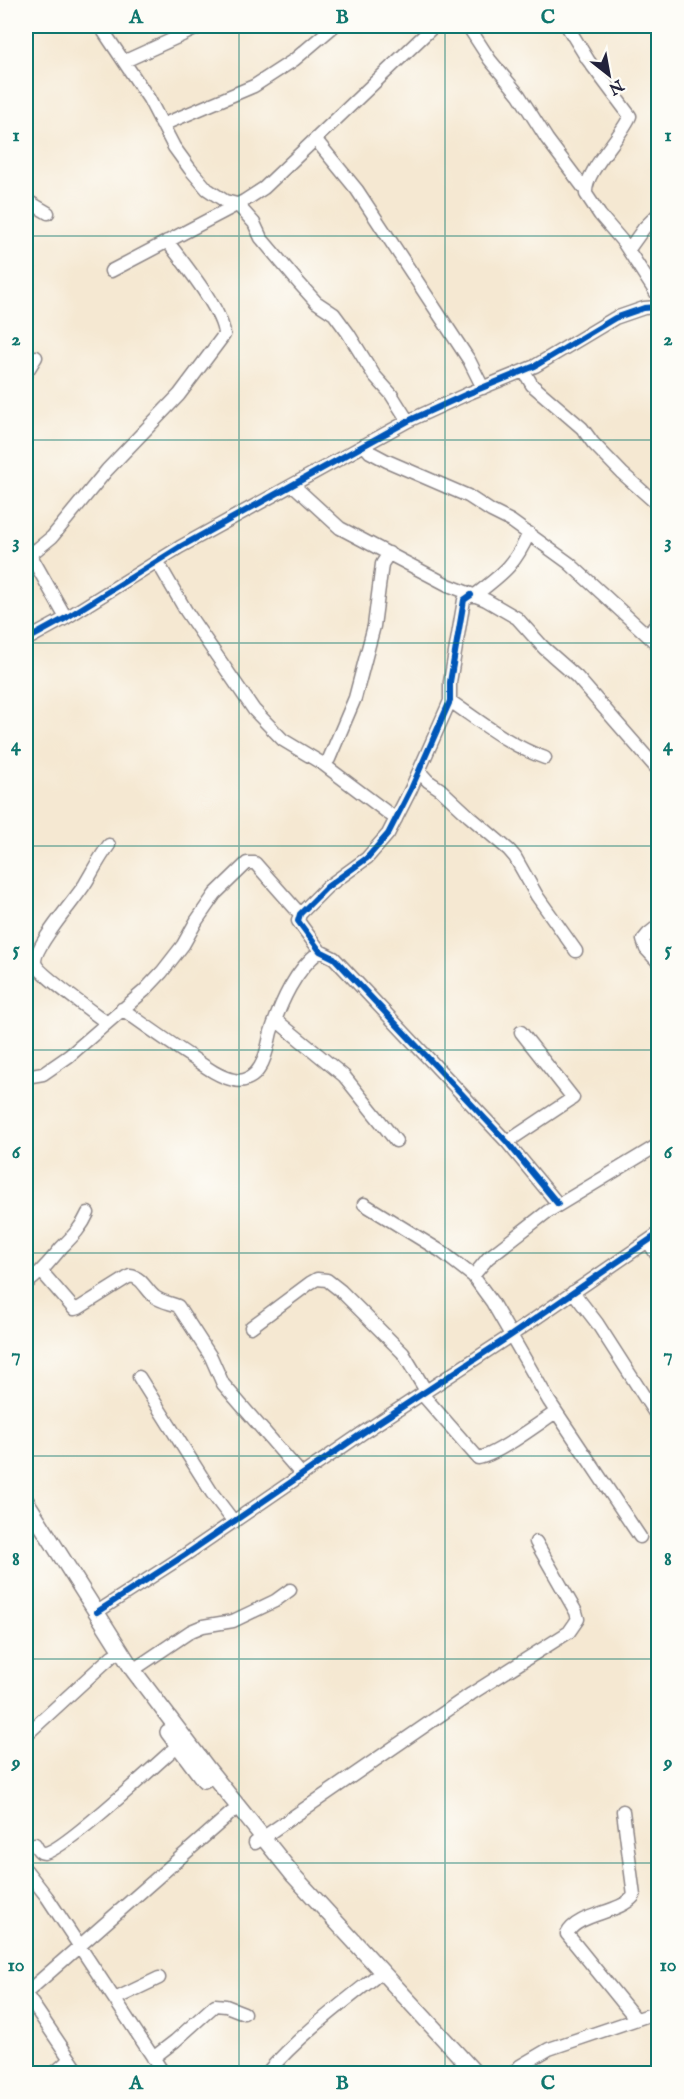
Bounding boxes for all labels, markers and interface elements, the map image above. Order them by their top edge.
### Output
text: A [128,5,144,30]
text: B [335,5,349,30]
text: C [541,5,555,30]
north arrow [579,45,639,105]
text: N [604,73,628,98]
text: 1 [12,123,20,148]
text: 1 [664,123,672,148]
text: 2 [11,327,21,352]
text: 2 [663,327,673,352]
text: 3 [12,530,20,555]
text: 3 [664,530,672,555]
text: 4 [11,733,22,758]
text: 4 [663,733,674,758]
text: 5 [12,937,20,962]
text: 5 [664,937,672,962]
text: 6 [12,1140,22,1165]
text: 6 [664,1140,674,1165]
text: 7 [11,1343,21,1368]
text: 7 [663,1343,673,1368]
text: 8 [12,1547,20,1572]
text: 8 [664,1547,672,1572]
text: 9 [11,1750,21,1775]
text: 9 [663,1750,673,1775]
text: 10 [7,1953,25,1978]
text: 10 [659,1953,677,1978]
text: A [128,2071,144,2096]
text: B [335,2071,349,2096]
text: C [541,2071,555,2096]

